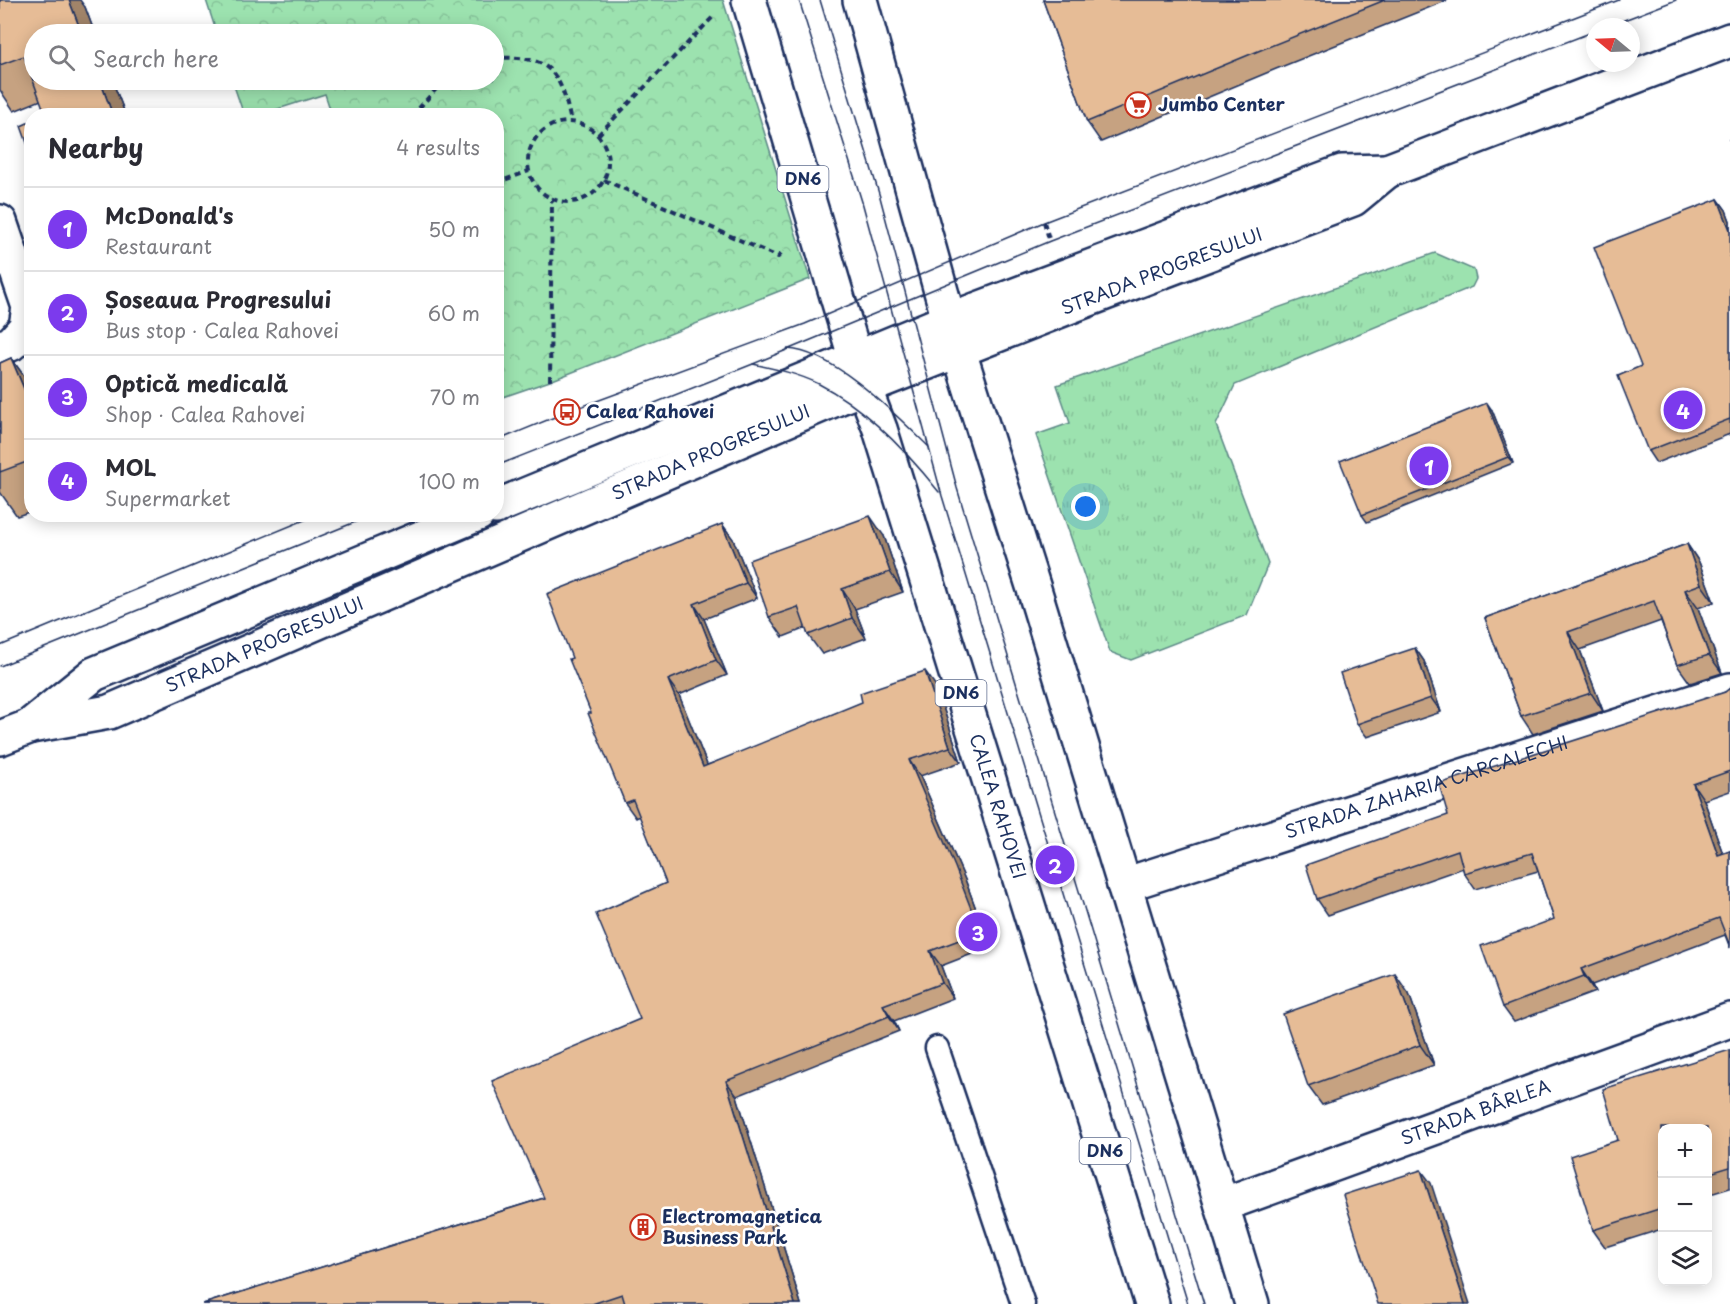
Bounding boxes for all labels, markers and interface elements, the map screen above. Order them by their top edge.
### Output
north arrow [1586,18,1640,72]
search box [24,24,504,90]
icon: search [45,41,78,74]
text: Search here [93,41,219,74]
supermarket icon: Jumbo Center [1123,90,1153,120]
place label: Jumbo Center [1158,90,1286,117]
text: Nearby [48,128,143,167]
text: 4 results [396,132,480,162]
road number: DN6 [778,166,828,192]
text: McDonald's [105,198,234,231]
text: 1 [63,214,72,244]
text: 50 m [428,214,480,244]
street label: STRADA PROGRESULUI [1057,220,1266,321]
text: Restaurant [105,231,212,261]
text: Șoseaua Progresului [105,282,331,315]
text: 2 [60,298,75,328]
text: 60 m [428,298,480,328]
text: Bus stop · Calea Rahovei [105,315,339,345]
text: Optică medicală [105,366,288,399]
text: 3 [61,382,74,412]
text: 70 m [430,382,480,412]
pin: 4 [1664,388,1702,432]
bus stop icon: Calea Rahovei [552,397,582,427]
place label: Calea Rahovei [586,397,714,424]
street label: STRADA PROGRESULUI [607,397,814,506]
text: Shop · Calea Rahovei [105,399,305,429]
pin: 1 [1410,444,1448,488]
text: MOL [105,450,156,483]
text: 4 [61,466,74,496]
text: 100 m [419,466,480,496]
text: Supermarket [105,483,231,513]
your location [1071,492,1100,521]
street label: STRADA PROGRESULUI [161,589,368,698]
road number: DN6 [936,680,986,706]
street label: STRADA ZAHARIA CARCALECHI [1281,728,1571,844]
street label: CALEA RAHOVEI [964,730,1034,882]
pin: 2 [1036,842,1074,888]
pin: 3 [958,910,998,954]
street label: STRADA BÂRLEA [1396,1072,1554,1151]
map controls [1658,1124,1712,1286]
button: + [1658,1124,1712,1178]
road number: DN6 [1080,1138,1130,1164]
button: − [1658,1178,1712,1232]
place label: Electromagnetica Business Park [662,1202,822,1250]
building icon: Electromagnetica Business Park [628,1212,658,1242]
button: layers [1658,1232,1712,1286]

